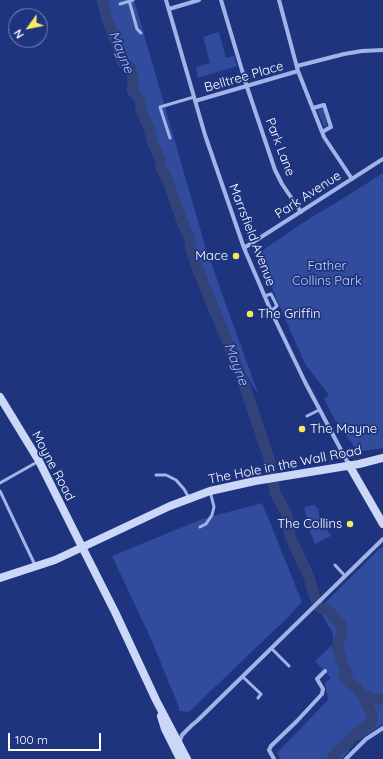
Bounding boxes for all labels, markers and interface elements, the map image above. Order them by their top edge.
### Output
north arrow [8,8,48,48]
text: N [11,27,27,41]
water label: Mayne [105,28,137,76]
street label: Belltree Place [203,58,285,96]
street label: Park Lane [262,116,298,178]
street label: Park Avenue [272,168,344,222]
street label: Marrsfield Avenue [225,182,279,288]
place label: Mace [195,248,228,264]
marker: Mace [231,251,241,261]
park label: Father Collins Park [292,258,362,289]
place label: The Griffin [258,306,321,322]
marker: The Griffin [245,309,255,319]
water label: Mayne [220,340,252,388]
place label: The Mayne [310,421,377,437]
marker: The Mayne [297,424,307,434]
street label: Moyne Road [28,429,78,503]
street label: The Hole in the Wall Road [207,442,363,488]
place label: The Collins [277,516,342,532]
marker: The Collins [345,519,355,529]
scale bar [10,725,103,751]
text: 100 m [15,732,48,747]

